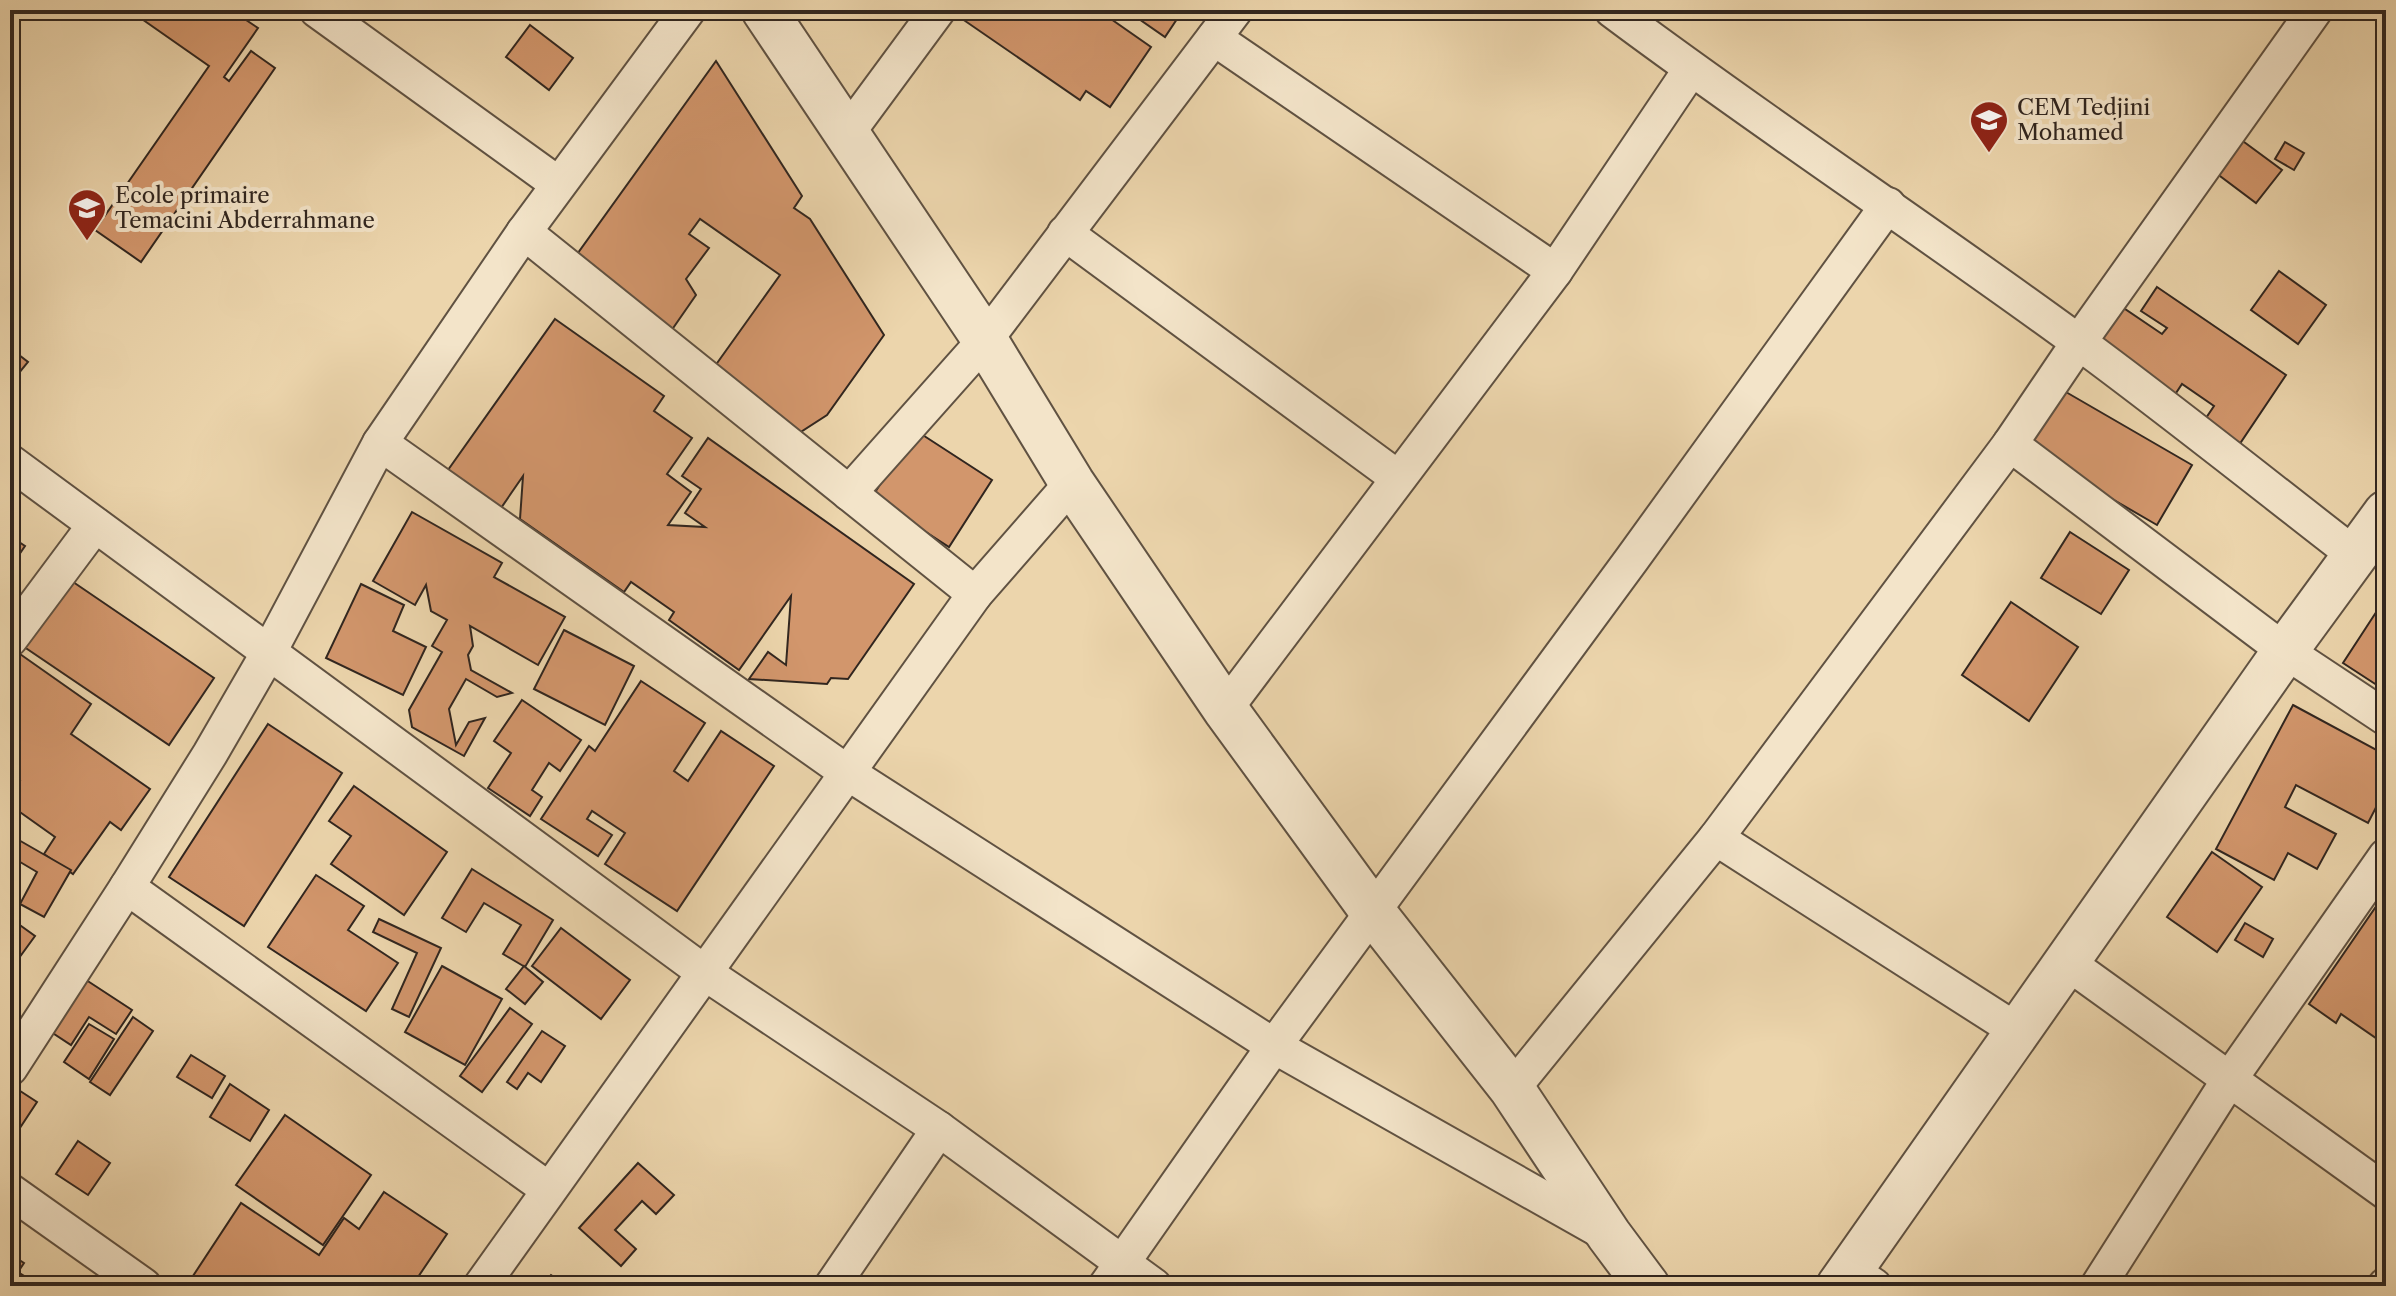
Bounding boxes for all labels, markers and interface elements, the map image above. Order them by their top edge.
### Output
place label: CEM Tedjini Mohamed [2017,94,2150,146]
school or university icon: CEM Tedjini Mohamed [1968,99,2010,154]
place label: Ecole primaire Temacini Abderrahmane [115,182,375,234]
school or university icon: Ecole primaire Temacini Abderrahmane [66,187,108,242]

